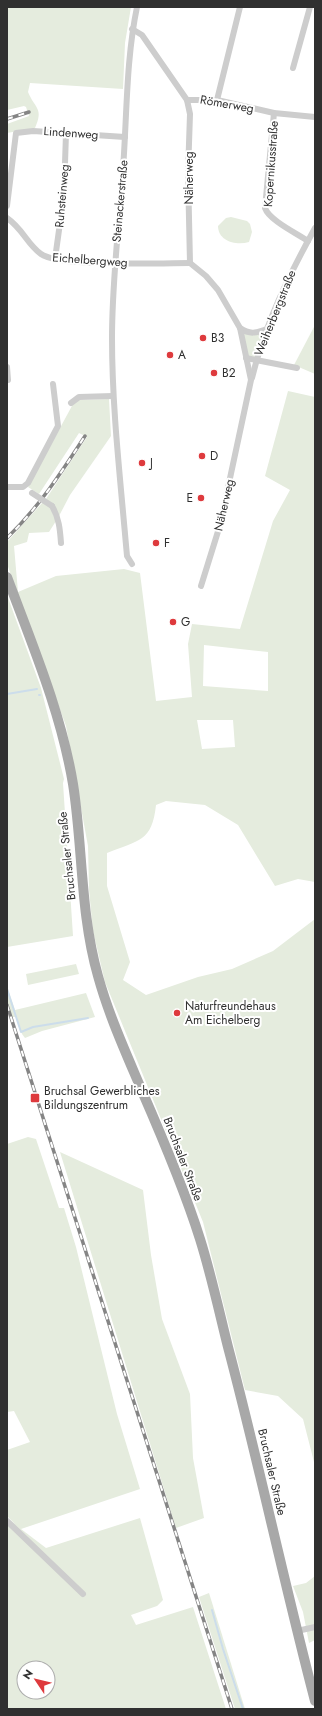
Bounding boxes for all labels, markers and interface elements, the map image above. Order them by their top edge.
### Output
street label: Römerweg [199,90,255,118]
street label: Kopernikusstraße [259,120,283,208]
street label: Lindenweg [43,122,99,144]
street label: Näherweg [180,151,198,205]
street label: Steinackerstraße [107,159,133,243]
street label: Ruhsteinweg [50,164,74,228]
street label: Eichelbergweg [52,248,128,272]
street label: Weiherbergstraße [250,267,300,359]
place label: B3 [211,329,225,347]
marker: B3 [198,333,208,343]
place label: A [178,346,186,364]
marker: A [165,350,175,360]
place label: B2 [222,364,236,382]
marker: B2 [209,368,219,378]
place label: D [210,447,218,465]
marker: D [197,451,207,461]
place label: J [148,454,153,472]
marker: J [137,458,147,468]
street label: Näherweg [209,477,239,533]
place label: E [186,489,193,507]
marker: E [196,493,206,503]
place label: F [164,534,170,552]
marker: F [151,538,161,548]
place label: G [181,613,190,631]
marker: G [168,617,178,627]
street label: Bruchsaler Straße [53,811,81,901]
place label: Naturfreundehaus Am Eichelberg [185,997,276,1029]
marker: Naturfreundehaus Am Eichelberg [172,1008,182,1018]
place label: Bruchsal Gewerbliches Bildungszentrum [44,1082,160,1114]
marker: Bruchsal Gewerbliches Bildungszentrum [29,1092,41,1104]
street label: Bruchsaler Straße [159,1114,207,1204]
street label: Bruchsaler Straße [253,1427,291,1517]
north arrow [16,1660,56,1700]
text: N [19,1666,37,1682]

